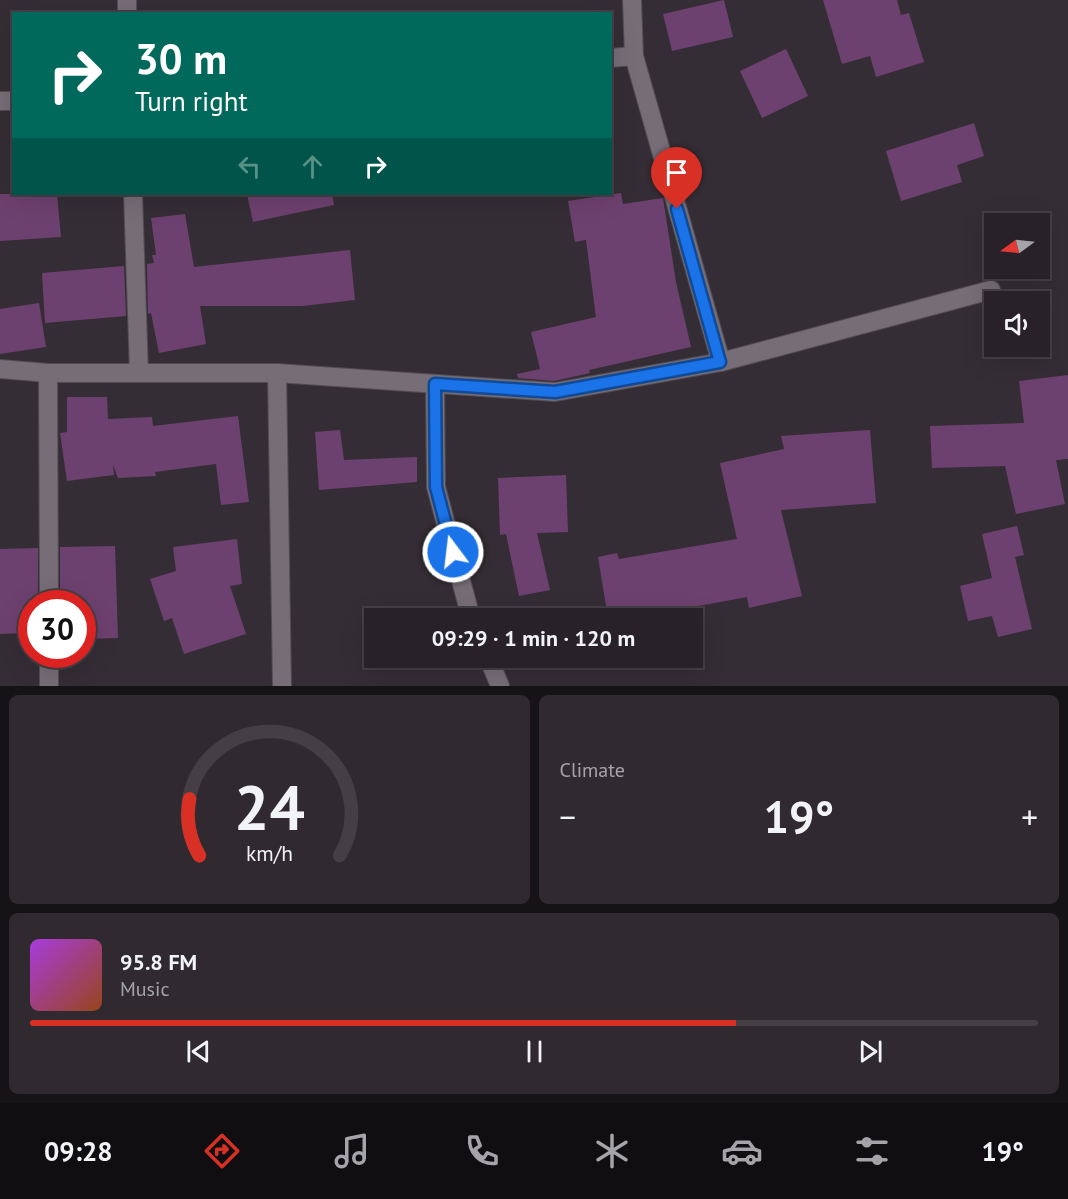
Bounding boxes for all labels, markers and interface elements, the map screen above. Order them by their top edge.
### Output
text: 30 m [135,31,227,86]
icon: right [36,36,114,114]
text: Turn right [135,84,248,118]
pin [651,147,702,209]
icon: left [233,150,266,183]
icon: ahead [296,150,329,183]
icon: right [359,150,392,183]
icon: arrive [660,156,693,189]
north arrow [984,213,1050,279]
map controls [984,213,1050,357]
button: sound [984,291,1050,357]
position arrow [421,520,485,584]
speed limit sign: 30 [18,590,96,668]
text: 09:29 · 1 min · 120 m [432,624,635,652]
text: Climate [560,757,625,783]
text: 24 [234,766,305,847]
text: 19° [763,787,834,845]
text: − [560,795,576,838]
text: + [1021,795,1038,838]
text: km/h [246,840,293,868]
text: 95.8 FM [120,948,197,976]
text: Music [120,976,169,1002]
icon: previous [182,1035,215,1068]
icon: pause [518,1035,551,1068]
icon: next [854,1035,887,1068]
icon: directions [201,1130,243,1172]
icon: music [331,1130,373,1172]
icon: phone [461,1130,503,1172]
icon: climate [591,1130,633,1172]
icon: car [721,1130,763,1172]
icon: filters [851,1130,893,1172]
text: 09:28 [44,1134,113,1168]
text: 19° [981,1134,1024,1168]

